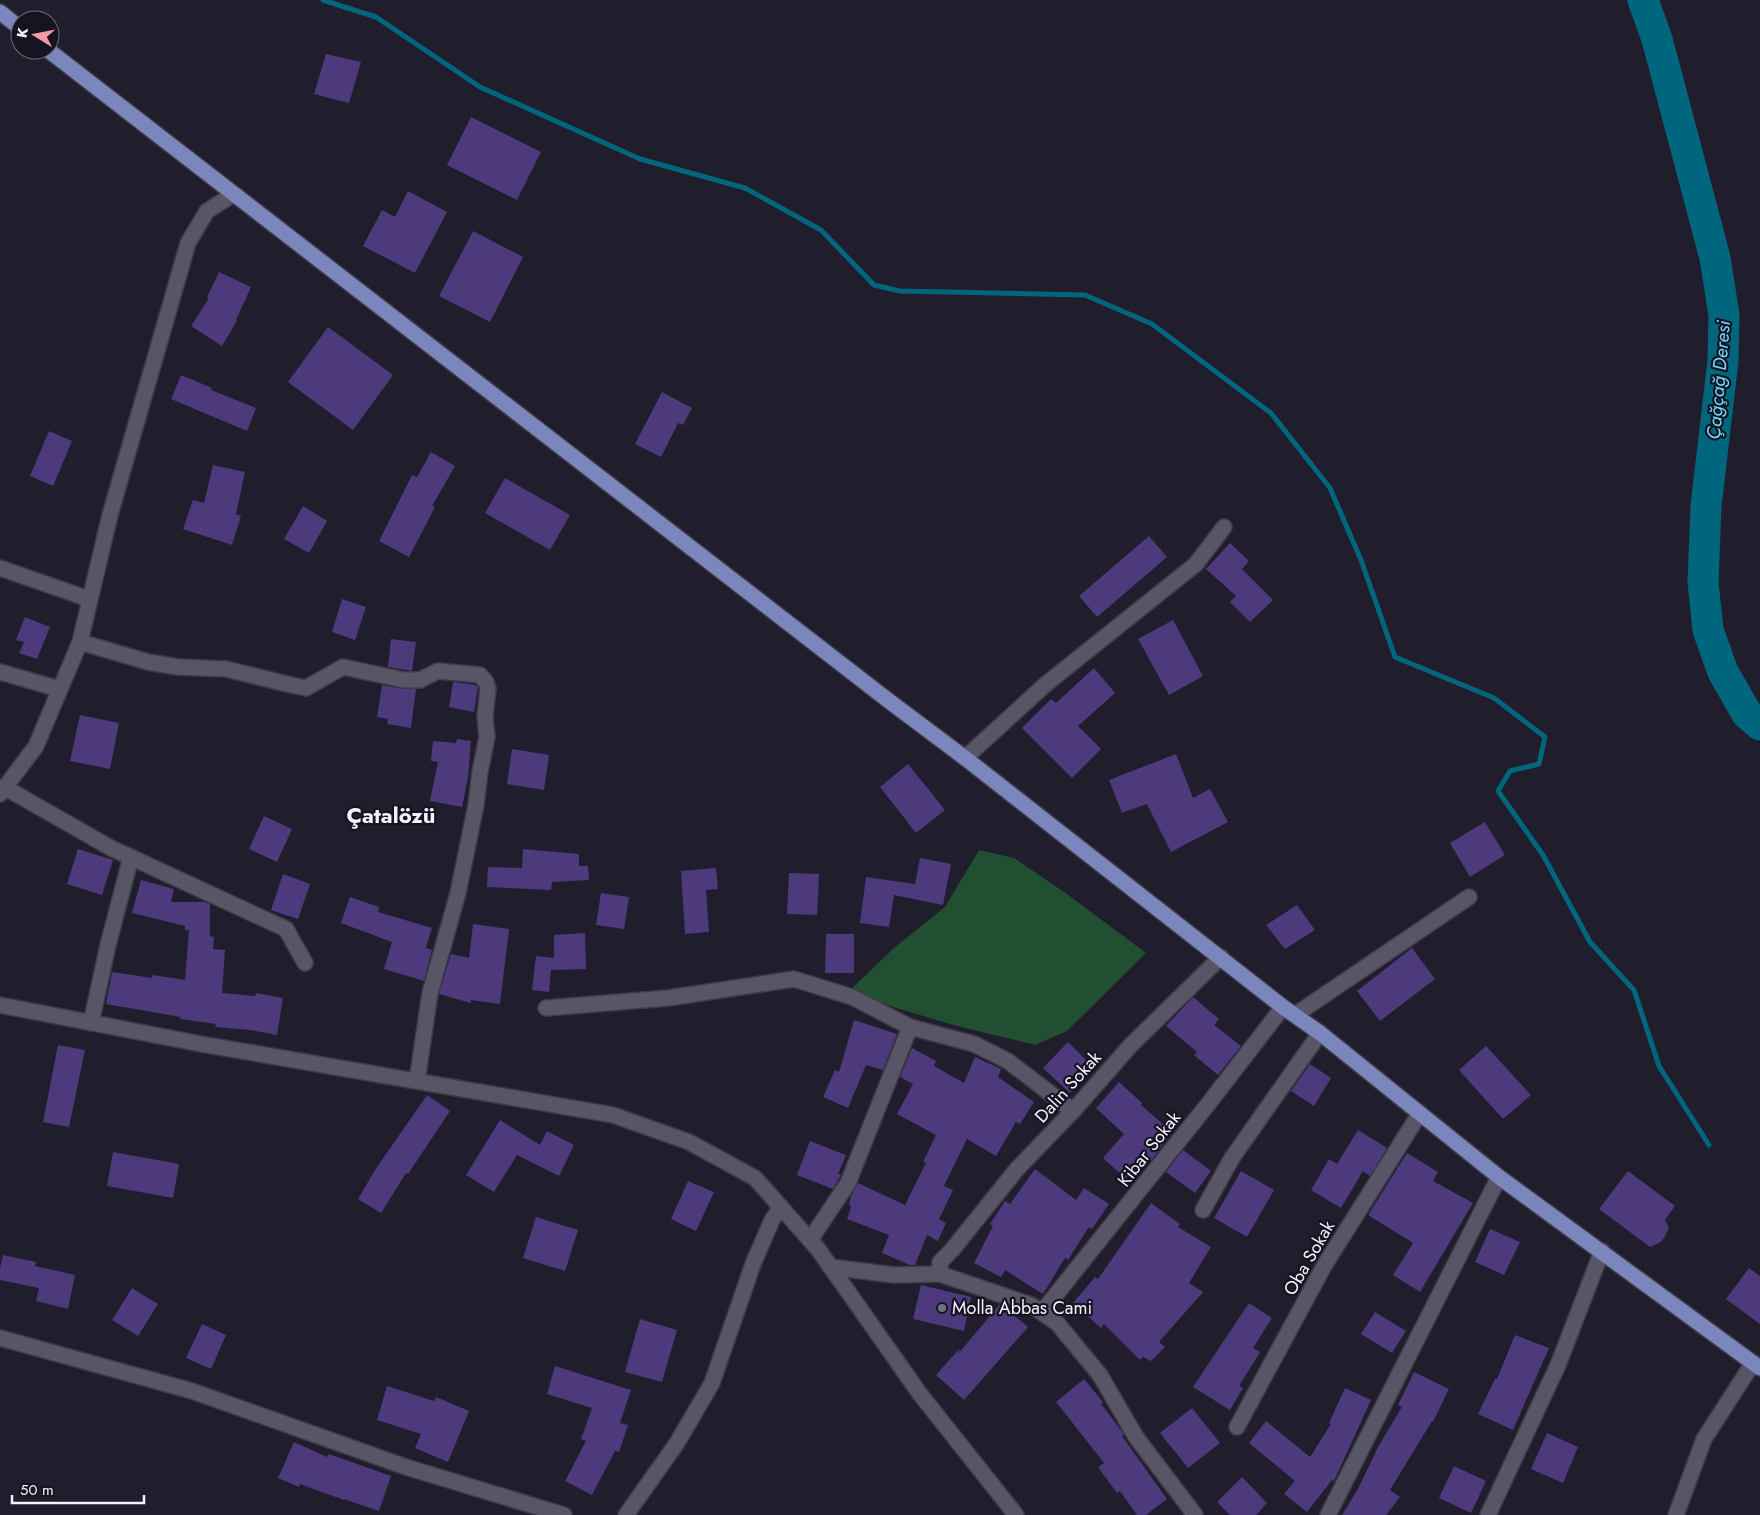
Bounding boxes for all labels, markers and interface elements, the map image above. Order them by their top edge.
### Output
north arrow [10,10,60,60]
text: K [11,26,33,39]
water label: Çağçağ Deresi [1700,318,1737,440]
district label: Çatalözü [347,799,435,831]
street label: Dalin Sokak [1029,1045,1107,1129]
street label: Kibar Sokak [1111,1106,1187,1192]
street label: Oba Sokak [1277,1216,1341,1300]
place label: Molla Abbas Cami [952,1295,1092,1321]
marker: Molla Abbas Cami [936,1302,948,1314]
scale bar [12,1472,145,1504]
text: 50 m [20,1479,54,1501]

